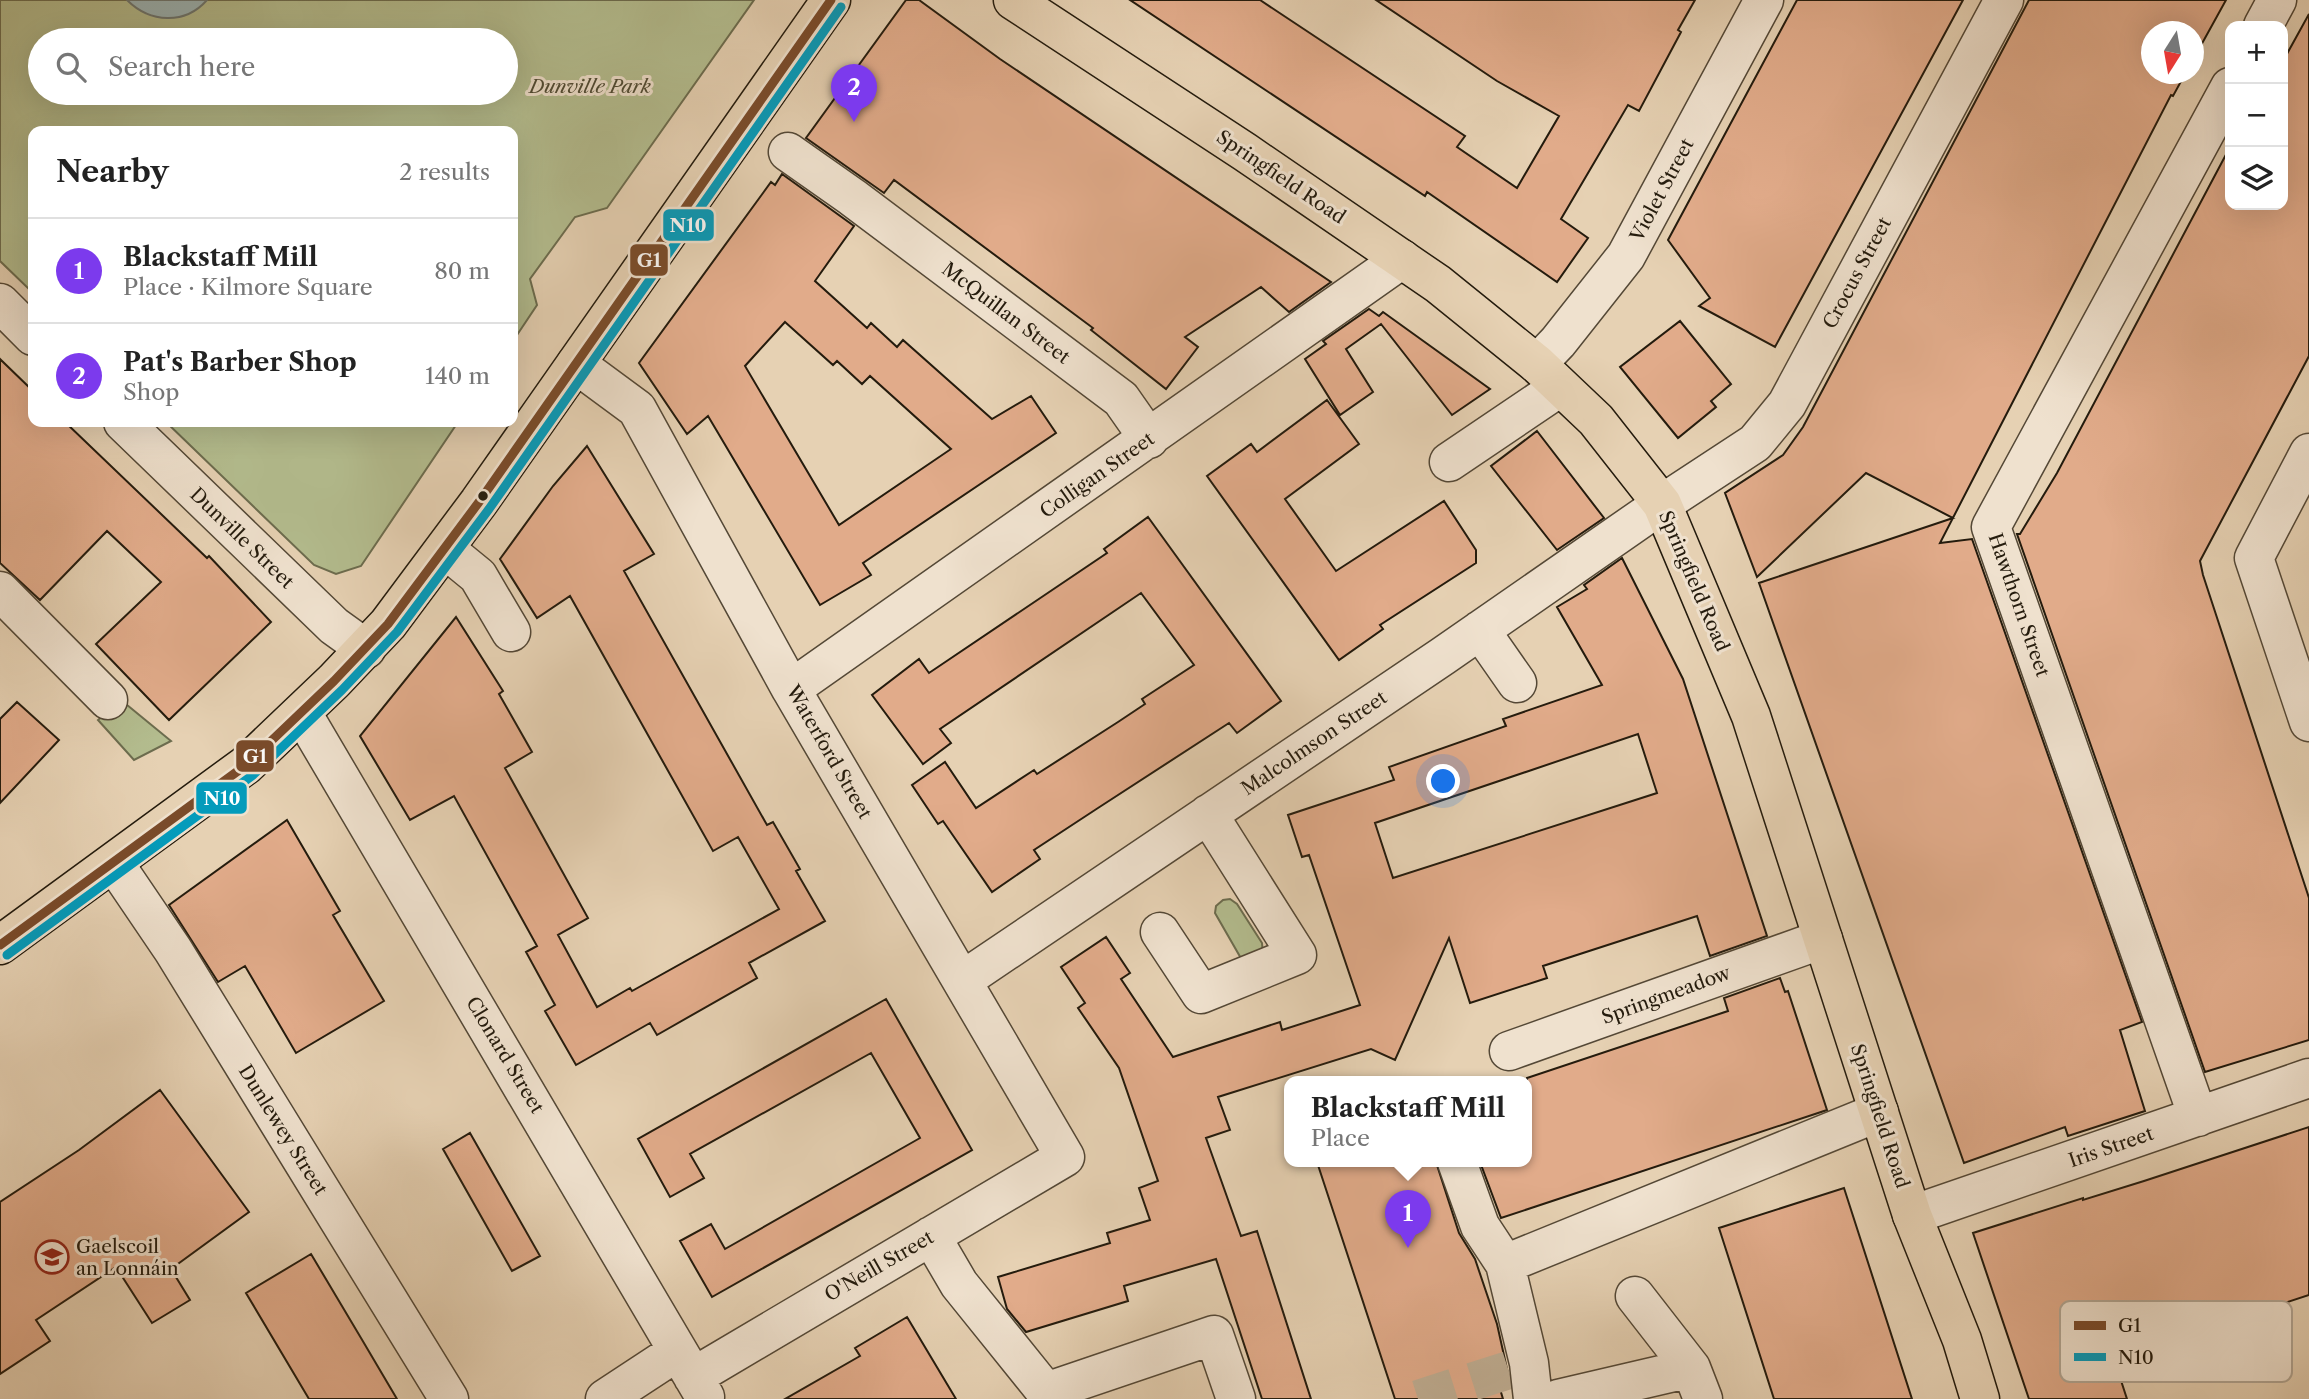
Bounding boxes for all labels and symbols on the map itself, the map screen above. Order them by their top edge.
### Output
north arrow [2141,21,2204,84]
pin: 2 [831,64,877,122]
park label: Dunville Park [527,75,651,98]
street label: Springfield Road [1212,125,1350,229]
street label: Violet Street [1625,134,1699,246]
line badge: N10 [662,208,715,242]
street label: Crocus Street [1818,213,1896,333]
text: N10 [670,214,707,237]
line badge: G1 [629,243,669,277]
text: G1 [637,249,662,272]
street label: McQuillan Street [938,257,1075,369]
street label: Colligan Street [1035,427,1159,523]
street label: Dunville Street [185,483,299,594]
unlabelled marker [476,489,490,503]
street label: Springfield Road [1654,507,1734,655]
street label: Hawthorn Street [1984,530,2054,680]
street label: Waterford Street [781,680,877,823]
street label: Malcolmson Street [1237,686,1391,800]
line badge: G1 [235,739,275,773]
text: G1 [243,745,268,768]
your location [1426,764,1460,798]
line badge: N10 [195,781,248,815]
text: N10 [204,787,241,810]
street label: Springmeadow [1598,961,1734,1029]
street label: Clonard Street [461,992,549,1118]
street label: Springfield Road [1846,1041,1914,1192]
street label: Dunlewey Street [234,1061,332,1200]
street label: Iris Street [2066,1122,2157,1172]
pin: 1 [1385,1190,1431,1248]
street label: O'Neill Street [821,1225,938,1306]
place label: Gaelscoil an Lonnáin [76,1235,179,1280]
school or university icon: Gaelscoil an Lonnáin [33,1238,71,1276]
legend [2060,1301,2292,1382]
text: G1 [2118,1314,2141,1337]
text: N10 [2118,1346,2154,1369]

